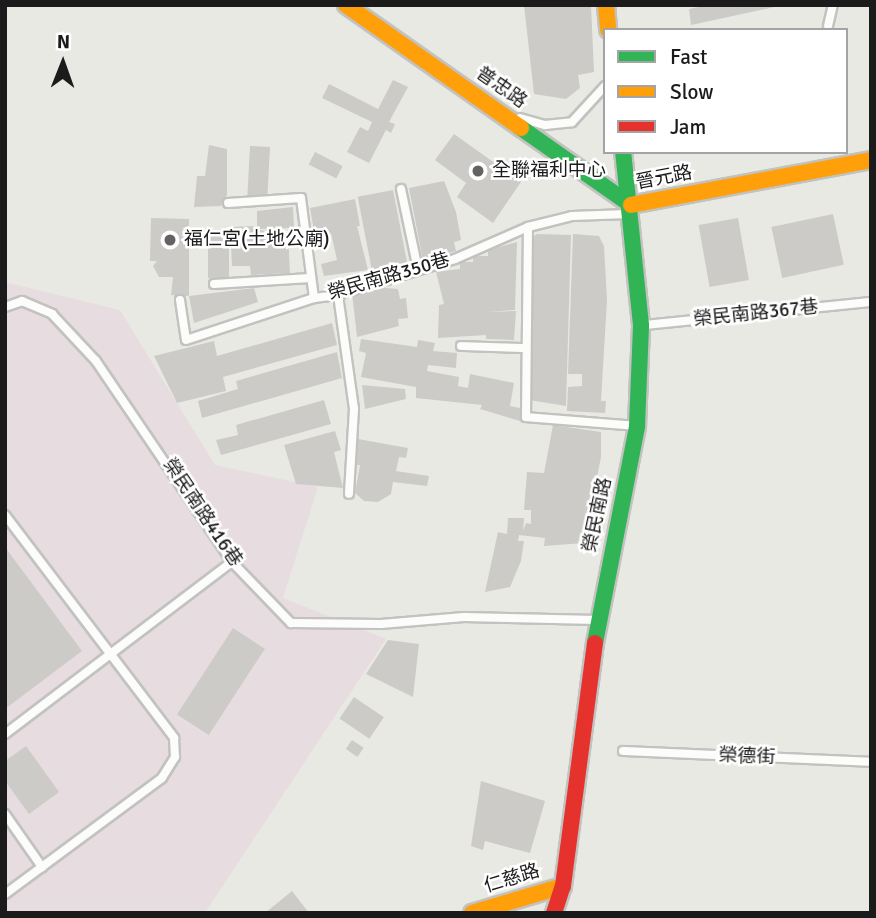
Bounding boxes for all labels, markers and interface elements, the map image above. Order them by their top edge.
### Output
north arrow [28,28,98,98]
legend [603,28,848,154]
text: N [57,30,70,54]
text: Fast [670,44,707,70]
street label: 普忠路 [471,62,531,114]
text: Slow [670,79,714,105]
text: Jam [670,114,706,140]
place label: 全聯福利中心 [492,160,606,182]
street label: 晉元路 [634,161,694,195]
marker: 全聯福利中心 [470,163,486,179]
place label: 福仁宮(土地公廟) [184,229,330,251]
marker: 福仁宮(土地公廟) [162,232,178,248]
street label: 榮民南路350巷 [325,249,453,305]
street label: 榮民南路367巷 [692,296,820,332]
street label: 榮民南路416巷 [157,454,247,572]
street label: 榮民南路 [579,475,617,555]
street label: 榮德街 [718,745,776,769]
street label: 仁慈路 [481,860,543,898]

